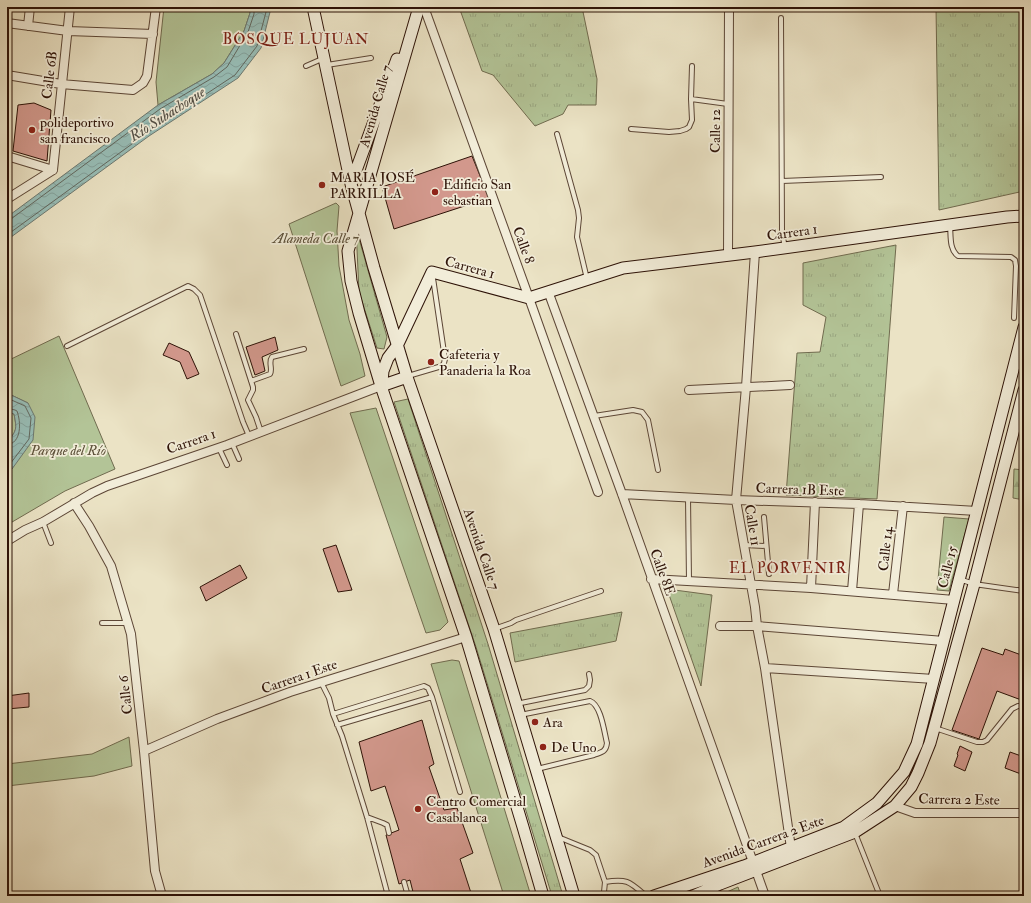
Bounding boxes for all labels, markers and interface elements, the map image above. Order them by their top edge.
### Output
district label: BOSQUE LUJUAN [223,30,369,50]
street label: Calle 6B [38,50,61,100]
street label: Avenida Calle 7 [355,62,396,150]
water label: Río Subachoque [125,82,210,147]
street label: Calle 12 [707,109,724,153]
place label: polideportivo san francisco [39,114,114,147]
marker: polideportivo san francisco [27,125,37,135]
place label: MARIA JOSÉ PARRILLA [330,169,415,202]
place label: Edificio San sebastian [443,176,511,209]
marker: MARIA JOSÉ PARRILLA [317,180,327,190]
marker: Edificio San sebastian [430,187,440,197]
street label: Carrera 1 [766,221,819,244]
street label: Calle 8 [509,224,538,267]
park label: Alameda Calle 7 [271,230,360,247]
street label: Carrera 1 [443,253,497,282]
place label: Cafeteria y Panaderia la Roa [439,346,531,379]
marker: Cafeteria y Panaderia la Roa [426,357,436,367]
street label: Carrera 1 [164,425,218,458]
park label: Parque del Río [29,442,106,459]
street label: Carrera 1B Este [755,479,845,500]
street label: Calle 11 [741,503,765,547]
street label: Avenida Calle 7 [459,505,504,593]
street label: Calle 14 [875,525,896,572]
street label: Calle 15 [934,543,961,590]
street label: Calle 8E [646,546,679,598]
district label: EL PORVENIR [729,559,847,578]
street label: Carrera 1 Este [259,655,340,697]
street label: Calle 6 [115,674,136,715]
place label: Ara [542,714,563,731]
marker: Ara [530,717,540,727]
place label: De Uno [551,739,597,756]
marker: De Uno [538,742,548,752]
street label: Carrera 2 Este [918,790,1000,809]
place label: Centro Comercial Casablanca [426,793,527,826]
marker: Centro Comercial Casablanca [413,804,423,814]
street label: Avenida Carrera 2 Este [699,812,826,872]

